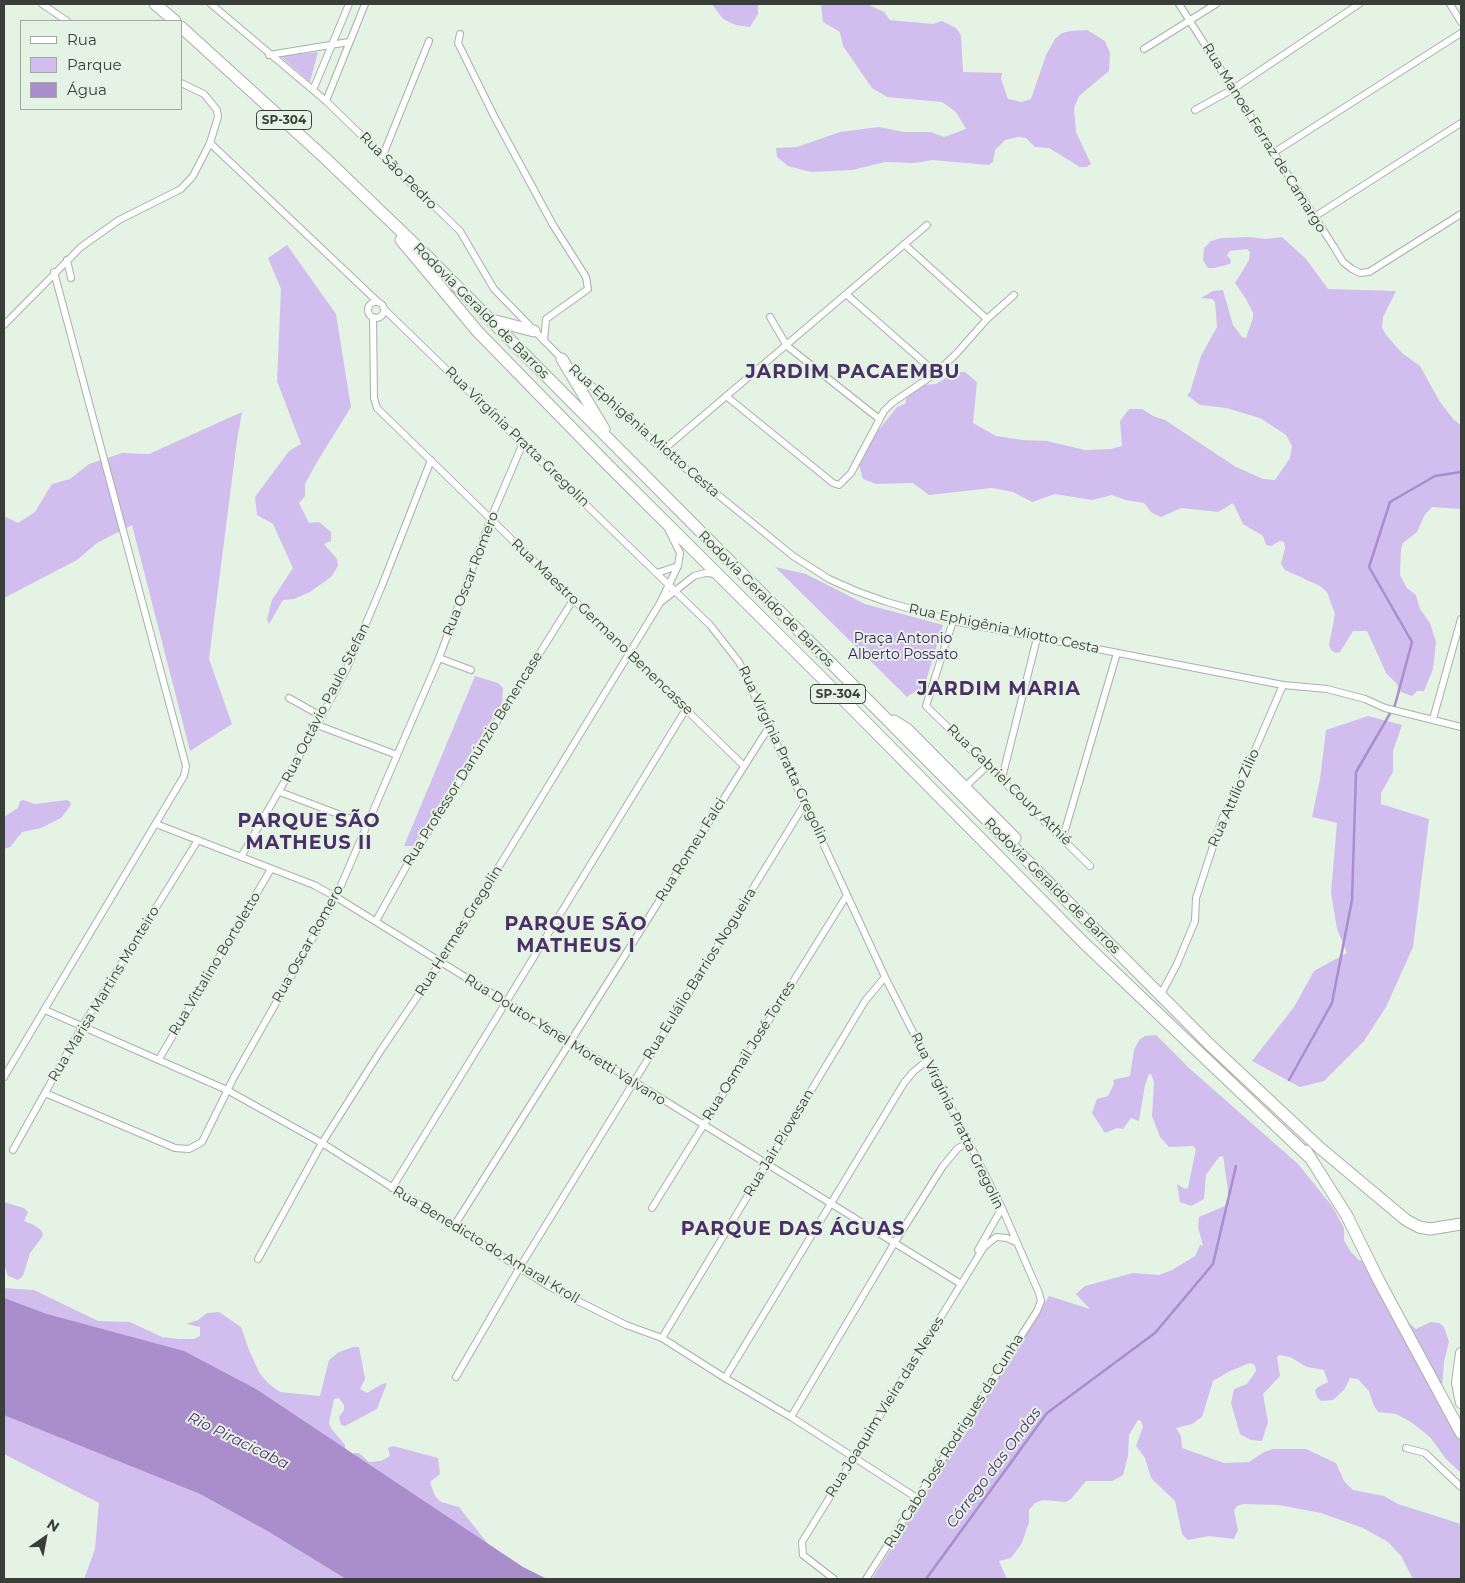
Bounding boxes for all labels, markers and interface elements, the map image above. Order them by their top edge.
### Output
legend [20,20,182,110]
text: Rua [67,30,97,49]
street label: Rua Manoel Ferraz de Camargo [1198,40,1330,236]
text: Parque [67,55,122,74]
text: Água [67,80,107,99]
road number: SP-304 [256,110,312,130]
street label: Rua São Pedro [356,129,440,213]
street label: Rodovia Geraldo de Barros [409,239,553,383]
street label: Rua Ephigênia Miotto Cesta [565,361,723,501]
district label: JARDIM PACAEMBU [744,361,962,383]
street label: Rua Virgínia Pratta Gregolin [441,363,593,511]
street label: Rua Oscar Romero [440,509,502,639]
street label: Rodovia Geraldo de Barros [694,527,838,671]
street label: Rua Maestro Germano Benencasse [508,535,696,719]
street label: Rua Ephigênia Miotto Cesta [907,601,1101,657]
street label: Rua Octávio Paulo Stefan [278,620,374,786]
park label: Praça Antonio Alberto Possato [848,631,958,664]
street label: Rua Professor Danúnzio Benencase [400,649,546,869]
street label: Rua Virgínia Pratta Gregolin [734,663,832,847]
district label: JARDIM MARIA [916,678,1082,700]
road number: SP-304 [810,684,866,704]
street label: Rua Gabriel Coury Athié [943,721,1075,849]
street label: Rua Attílio Zilio [1205,746,1263,850]
street label: Rua Romeu Falci [652,795,730,905]
district label: PARQUE SÃO MATHEUS II [236,810,382,854]
street label: Rodovia Geraldo de Barros [980,814,1124,958]
street label: Rua Hermes Gregolin [412,863,506,999]
street label: Rua Oscar Romero [269,882,347,1006]
street label: Rua Eulálio Barrios Nogueira [640,885,760,1063]
street label: Rua Vittalino Bortoletto [165,889,265,1039]
street label: Rua Marisa Martins Monteiro [45,903,163,1085]
district label: PARQUE SÃO MATHEUS I [503,913,649,957]
street label: Rua Doutor Ysnel Moretti Valvano [461,971,669,1109]
street label: Rua Osmail José Torres [699,978,799,1124]
street label: Rua Virgínia Pratta Gregolin [907,1030,1007,1212]
street label: Rua Jair Piovesan [740,1086,818,1200]
street label: Rua Benedicto do Amaral Kroll [390,1182,582,1308]
district label: PARQUE DAS ÁGUAS [679,1218,907,1240]
street label: Rua Joaquim Vieira das Neves [822,1314,948,1500]
street label: Rua Cabo José Rodrigues da Cunha [881,1331,1027,1551]
water label: Córrego das Ondas [943,1404,1045,1532]
water label: Rio Piracicaba [185,1409,291,1473]
north arrow [20,1513,70,1563]
text: N [44,1515,63,1536]

